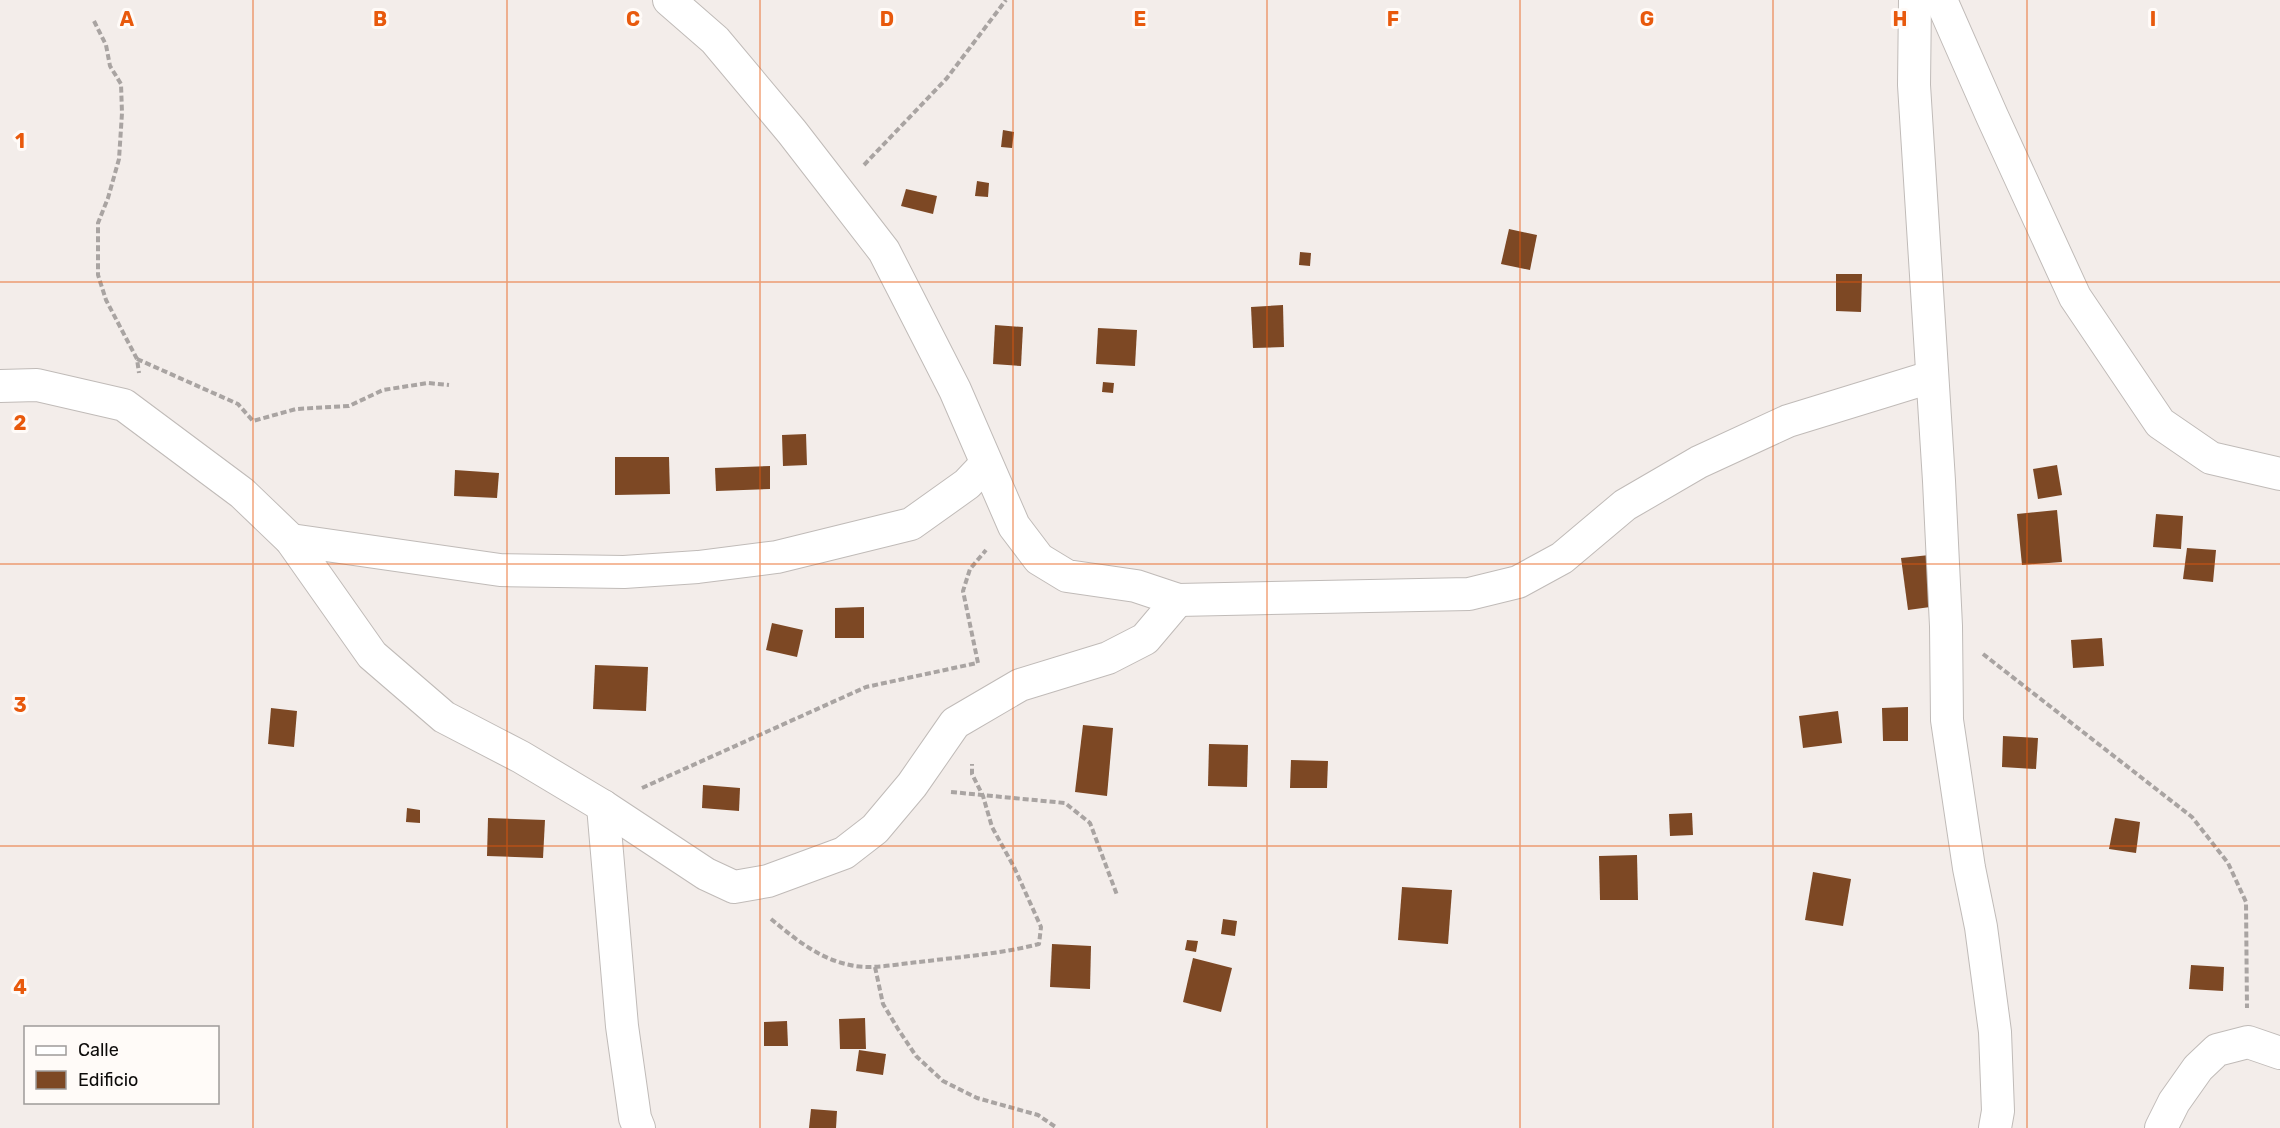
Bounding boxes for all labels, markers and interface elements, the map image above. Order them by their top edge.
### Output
text: A [120,7,135,31]
text: B [373,7,387,31]
text: C [626,7,640,31]
text: D [880,7,894,31]
text: E [1134,7,1146,31]
text: F [1387,7,1399,31]
text: G [1640,7,1654,31]
text: H [1893,7,1907,31]
text: I [2150,7,2156,31]
text: 1 [15,129,25,153]
text: 2 [14,411,27,435]
text: 3 [13,693,27,717]
text: 4 [13,975,27,999]
legend [24,1026,219,1104]
text: Calle [78,1039,119,1061]
text: Edificio [78,1069,138,1091]

